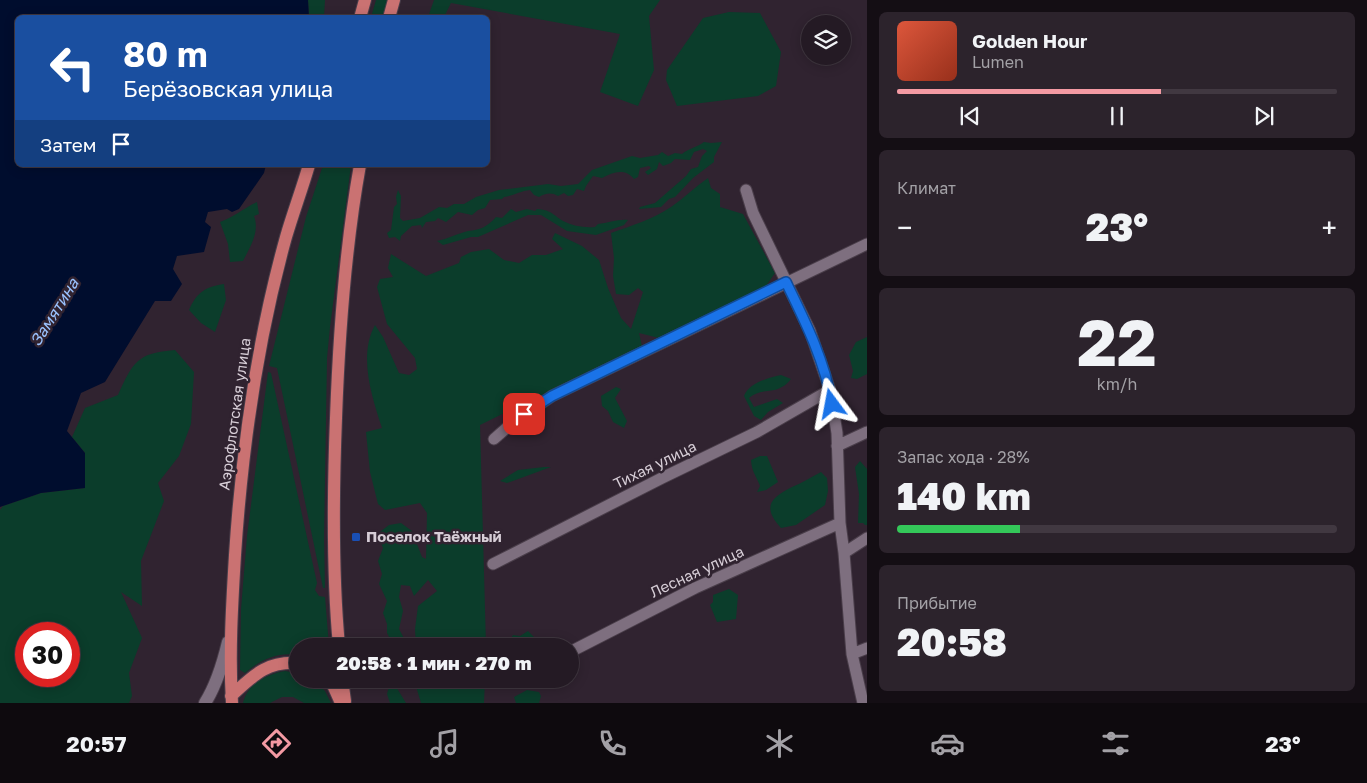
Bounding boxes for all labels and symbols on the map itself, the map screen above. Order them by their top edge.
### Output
water label: Замятина [25,274,83,350]
street label: Аэрофлотская улица [214,337,254,491]
position arrow [805,377,857,429]
pin [503,393,545,435]
street label: Тихая улица [610,436,699,492]
place label: Поселок Таёжный [366,527,502,545]
marker: Поселок Таёжный [350,531,362,543]
street label: Лесная улица [647,541,746,601]
speed limit sign: 30 [15,622,80,687]

